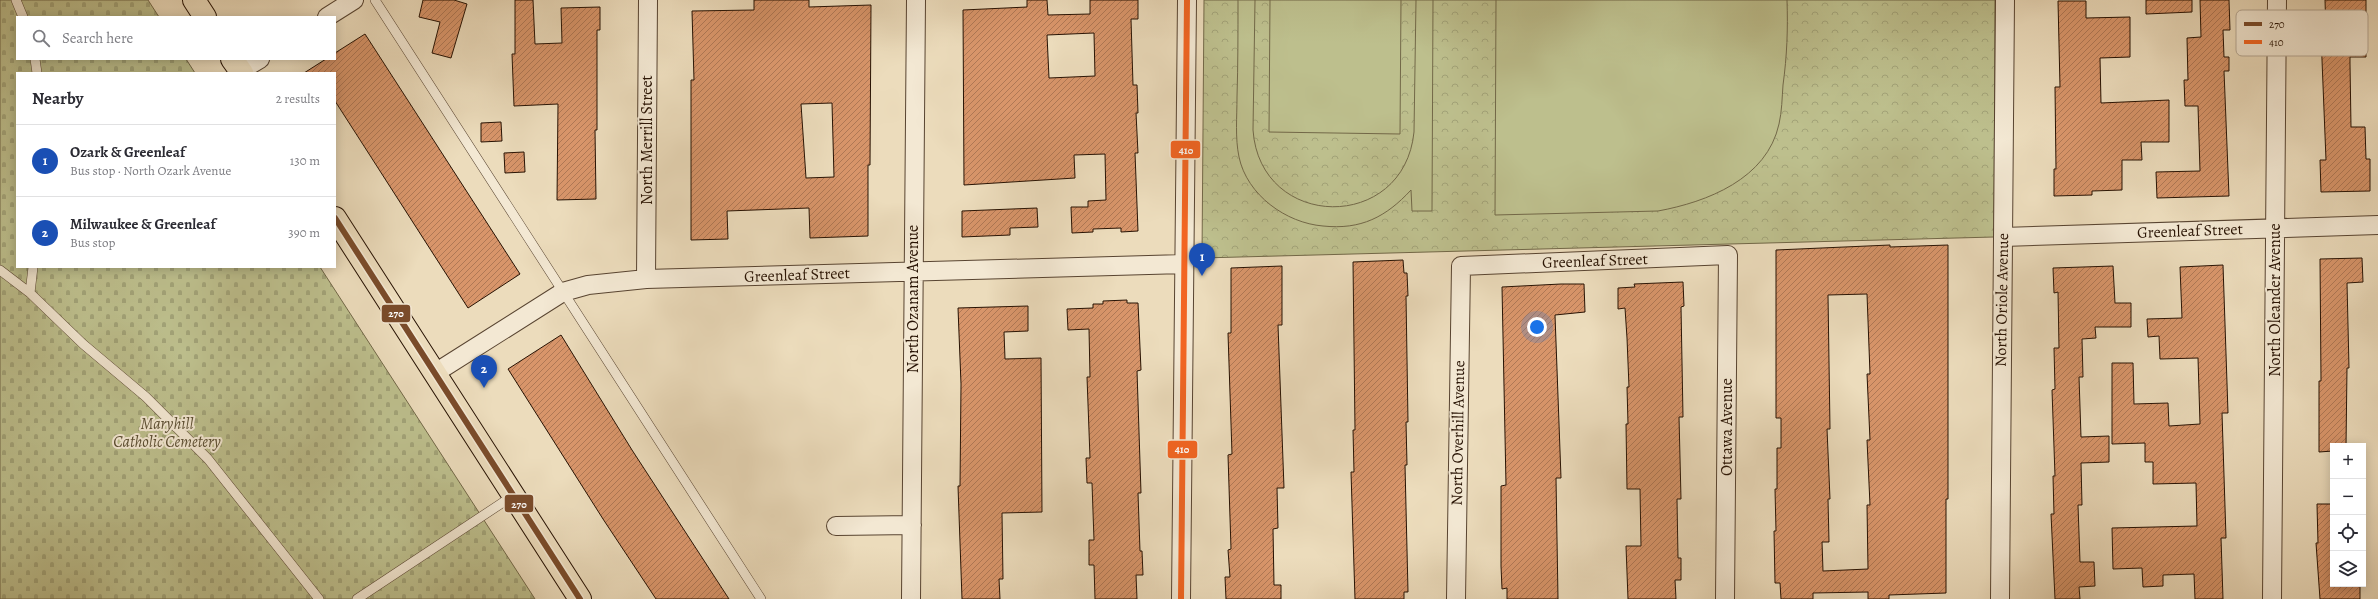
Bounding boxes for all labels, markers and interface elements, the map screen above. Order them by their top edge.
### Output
legend [2236,10,2368,56]
search box [16,16,336,60]
text: 270 [2269,17,2285,32]
icon: search [30,27,52,49]
text: Search here [62,28,133,48]
text: 410 [2269,35,2284,50]
street label: North Merrill Street [636,75,658,205]
text: Nearby [32,87,83,110]
text: 2 results [276,90,320,107]
line badge: 410 [1170,140,1201,159]
text: Ozark & Greenleaf [70,142,185,162]
text: 410 [1179,143,1194,158]
text: 1 [43,152,47,169]
text: 130 m [290,152,320,169]
text: Bus stop · North Ozark Avenue [70,162,231,179]
text: Milwaukee & Greenleaf [70,214,216,234]
street label: Greenleaf Street [2137,218,2243,244]
street label: North Oleander Avenue [2264,223,2286,377]
text: 2 [42,224,48,241]
text: 390 m [288,224,320,241]
street label: North Ozanam Avenue [902,225,924,373]
street label: North Oriole Avenue [1990,233,2014,367]
text: Bus stop [70,234,115,251]
pin: 1 [1189,243,1215,276]
street label: Greenleaf Street [1542,248,1648,274]
street label: Greenleaf Street [744,262,850,288]
line badge: 270 [381,304,411,323]
text: 270 [388,306,404,321]
your location [1527,317,1547,337]
pin: 2 [471,355,497,388]
street label: North Overhill Avenue [1446,360,1470,506]
street label: Ottawa Avenue [1716,378,1738,476]
park label: Maryhill Catholic Cemetery [113,413,221,453]
line badge: 410 [1167,440,1198,459]
text: 410 [1175,442,1190,457]
map controls [2330,443,2366,587]
button: + [2330,443,2366,479]
button: − [2330,479,2366,515]
line badge: 270 [504,494,534,513]
text: 270 [511,497,527,512]
button: locate [2330,515,2366,551]
button: layers [2330,551,2366,587]

